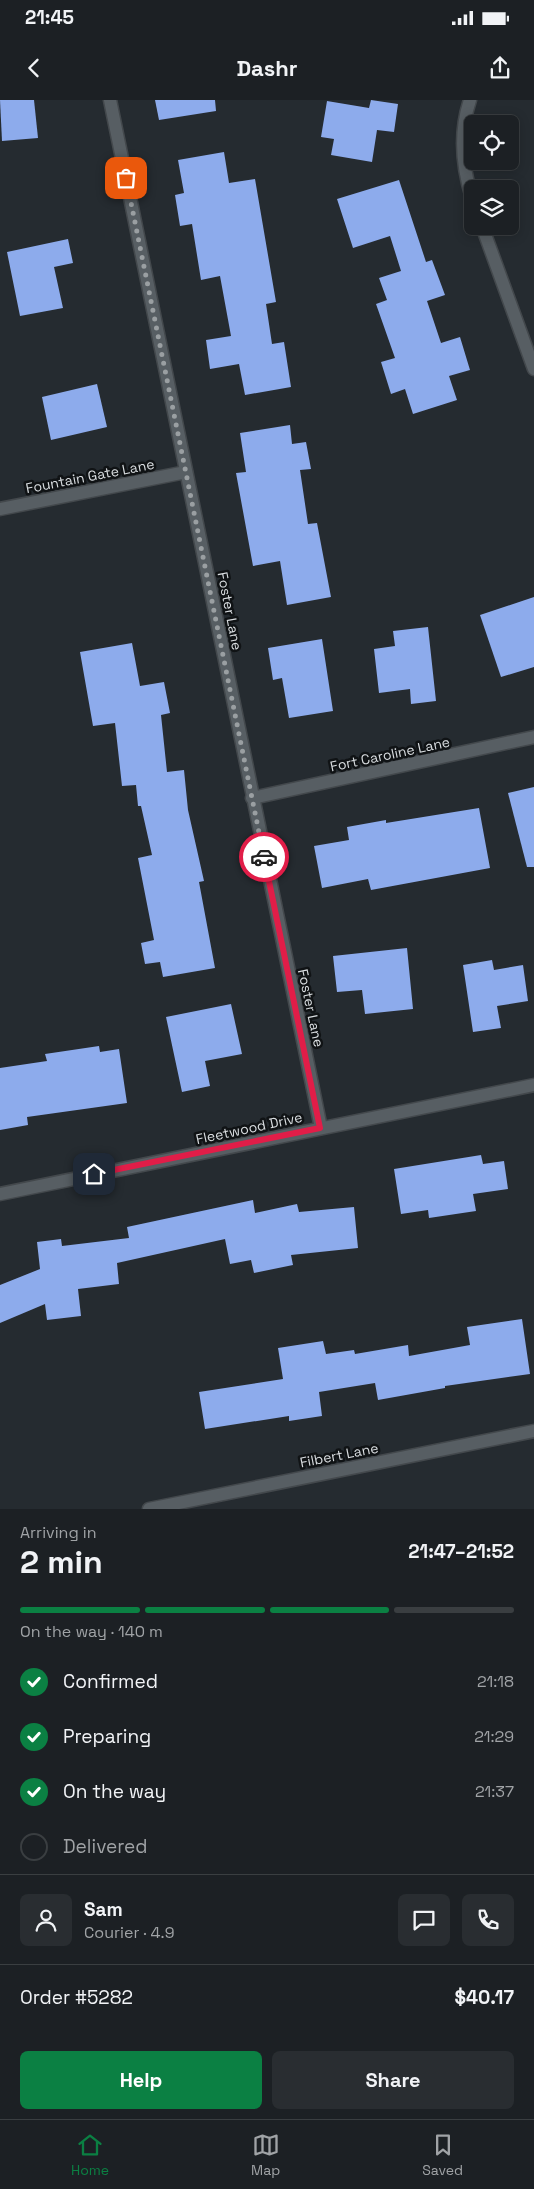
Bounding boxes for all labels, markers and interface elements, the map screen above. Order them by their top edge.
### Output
text: 21:45 [25,5,74,30]
icon: back [20,54,48,82]
text: Dashr [236,54,298,82]
icon: share [486,54,514,82]
map controls [464,115,519,235]
button: locate [464,115,519,170]
pin [105,157,147,199]
icon: bag [112,164,140,192]
button: layers [464,180,519,235]
street label: Fountain Gate Lane [24,455,156,497]
street label: Foster Lane [214,570,246,652]
street label: Fort Caroline Lane [328,733,452,775]
courier [239,832,289,882]
icon: car [250,843,278,871]
street label: Foster Lane [294,967,328,1049]
street label: Fleetwood Drive [194,1108,304,1148]
pin [73,1153,115,1195]
icon: home [80,1160,108,1188]
street label: Filbert Lane [298,1439,380,1471]
text: Arriving in [20,1522,97,1543]
text: 21:47–21:52 [408,1539,514,1564]
text: 2 min [20,1542,103,1582]
text: On the way · 140 m [20,1621,163,1642]
icon: check [20,1668,48,1696]
text: Confirmed [63,1669,158,1694]
text: 21:18 [477,1671,514,1692]
icon: check [20,1723,48,1751]
text: Preparing [63,1724,151,1749]
text: 21:29 [474,1726,514,1747]
icon: check [20,1778,48,1806]
text: On the way [63,1779,166,1804]
text: 21:37 [475,1781,514,1802]
text: Delivered [63,1834,148,1859]
button: person [20,1894,72,1946]
button: chat [398,1894,450,1946]
button: phone [462,1894,514,1946]
text: Sam [84,1897,123,1922]
text: Courier · 4.9 [84,1922,174,1943]
text: Order #5282 [20,1985,133,2010]
text: $40.17 [455,1985,514,2010]
button: Help [20,2051,262,2109]
button: Share [272,2051,514,2109]
tab: Home [71,2131,109,2179]
tab: Map [251,2131,280,2179]
tab: Saved [422,2131,463,2179]

